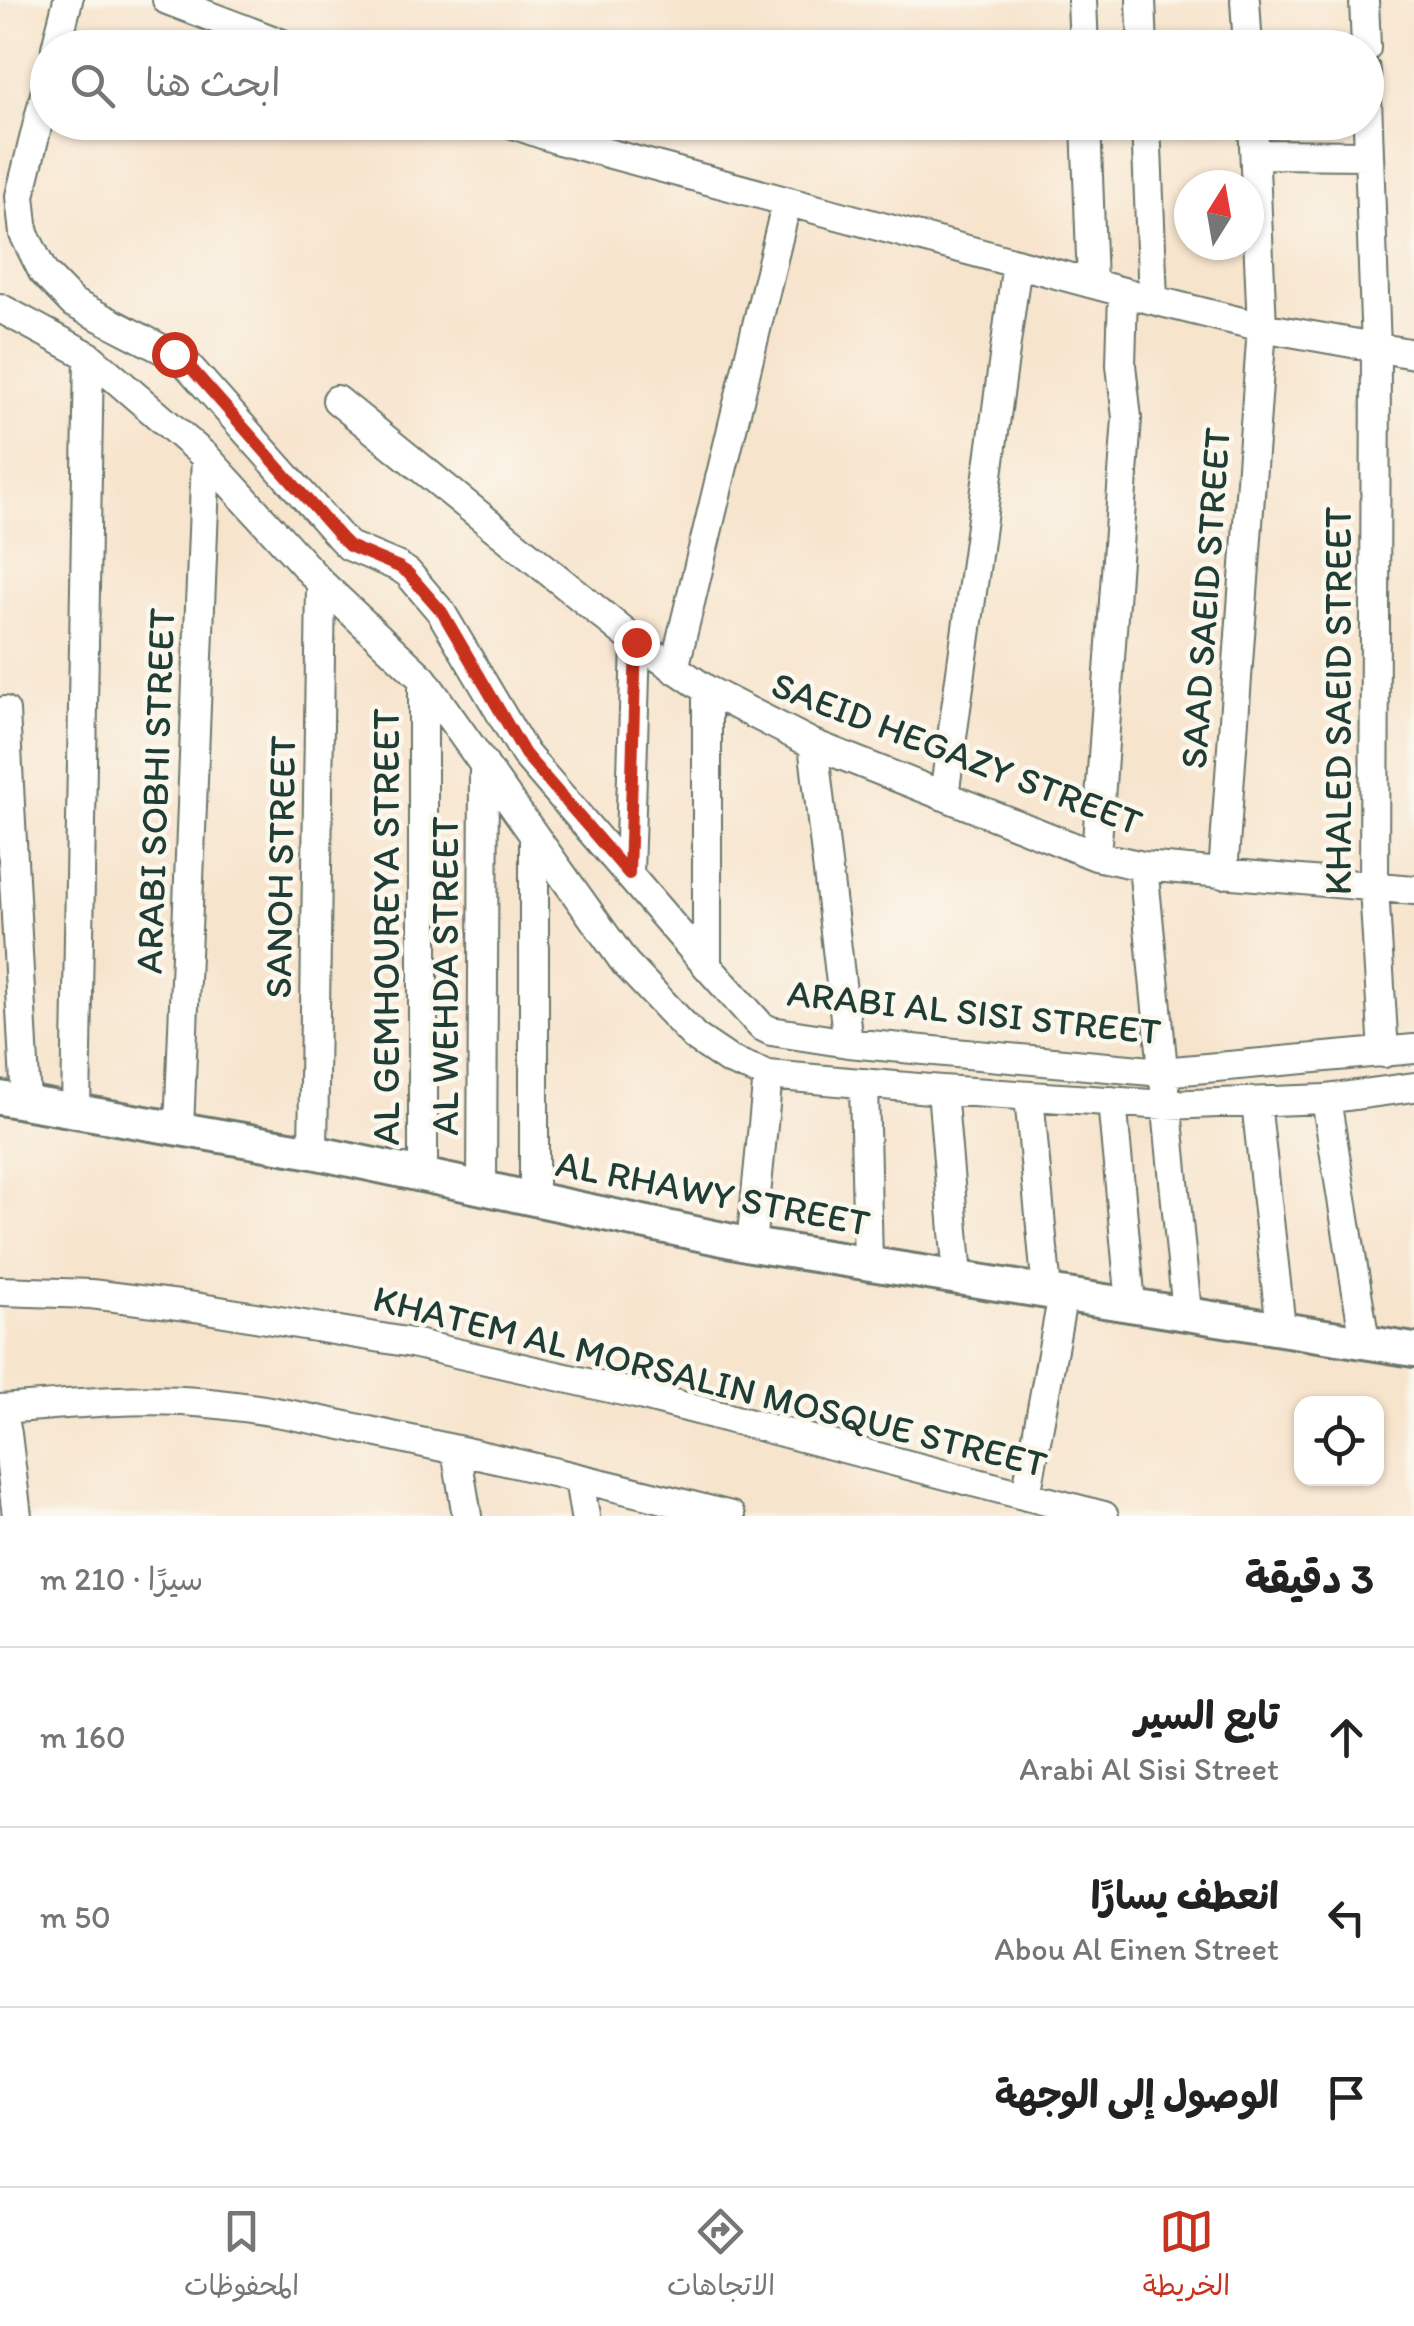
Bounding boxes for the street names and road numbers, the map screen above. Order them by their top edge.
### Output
street label: SAAD SAEID STREET [1170,426,1240,770]
street label: KHALED SAEID STREET [1315,507,1361,895]
street label: ARABI SOBHI STREET [126,607,184,975]
street label: SAEID HEGAZY STREET [765,661,1149,845]
street label: AL GEMHOUREYA STREET [363,708,409,1146]
street label: SANOH STREET [255,735,305,999]
street label: AL WEHDA STREET [422,816,468,1136]
street label: ARABI AL SISI STREET [785,969,1163,1055]
street label: AL RHAWY STREET [552,1140,874,1246]
street label: KHATEM AL MORSALIN MOSQUE STREET [368,1275,1052,1487]

